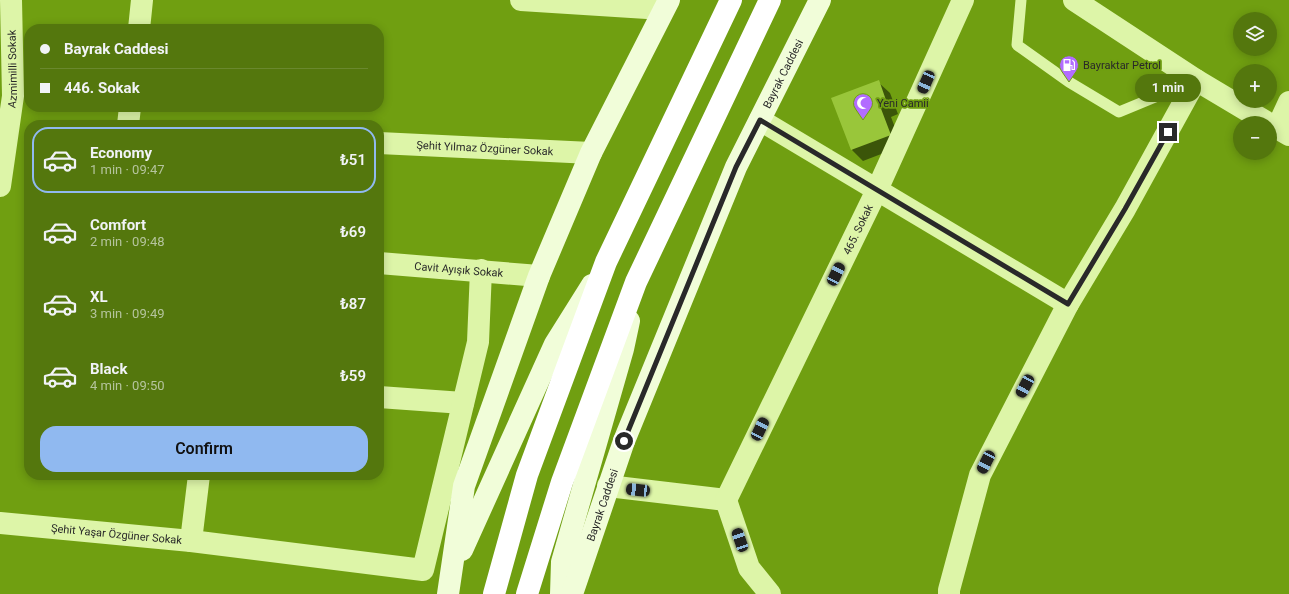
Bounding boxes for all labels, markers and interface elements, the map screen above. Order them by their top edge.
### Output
map controls [1233,12,1277,160]
button: layers [1233,12,1277,56]
street label: Azmimilli Sokak [5,29,20,109]
street label: Bayrak Caddesi [761,37,806,111]
text: Bayrak Caddesi [64,40,169,58]
fuel station icon: Bayraktar Petrol [1058,54,1080,82]
place label: Bayraktar Petrol [1083,59,1161,72]
button: + [1233,64,1277,108]
car [916,69,936,95]
callout: 1 min [1135,74,1201,102]
text: 446. Sokak [64,79,140,97]
text: 1 min [1152,80,1184,95]
mosque icon: Yeni Camii [852,92,874,120]
place label: Yeni Camii [877,97,929,110]
button: − [1233,116,1277,160]
route end [1159,123,1177,141]
street label: Şehit Yılmaz Özgüner Sokak [416,139,554,158]
icon: car [42,142,78,178]
text: Economy [90,144,152,162]
text: ₺51 [340,151,366,169]
text: 1 min · 09:47 [90,162,165,177]
street label: 465. Sokak [841,202,876,257]
icon: car [42,214,78,250]
text: Comfort [90,216,146,234]
text: ₺69 [340,223,366,241]
text: 2 min · 09:48 [90,234,165,249]
street label: Cavit Ayışık Sokak [414,260,504,280]
car [825,261,847,287]
icon: car [42,286,78,322]
text: XL [90,288,108,306]
text: ₺87 [340,295,366,313]
text: 3 min · 09:49 [90,306,165,321]
icon: car [42,358,78,394]
text: Black [90,360,127,378]
text: ₺59 [340,367,366,385]
car [1014,373,1036,399]
text: 4 min · 09:50 [90,378,165,393]
car [749,416,771,442]
button: Confirm [40,426,368,472]
route start [615,432,633,450]
car [975,449,997,475]
street label: Bayrak Caddesi [584,467,621,543]
car [625,483,651,497]
street label: Şehit Yaşar Özgüner Sokak [50,522,183,547]
car [730,527,750,553]

